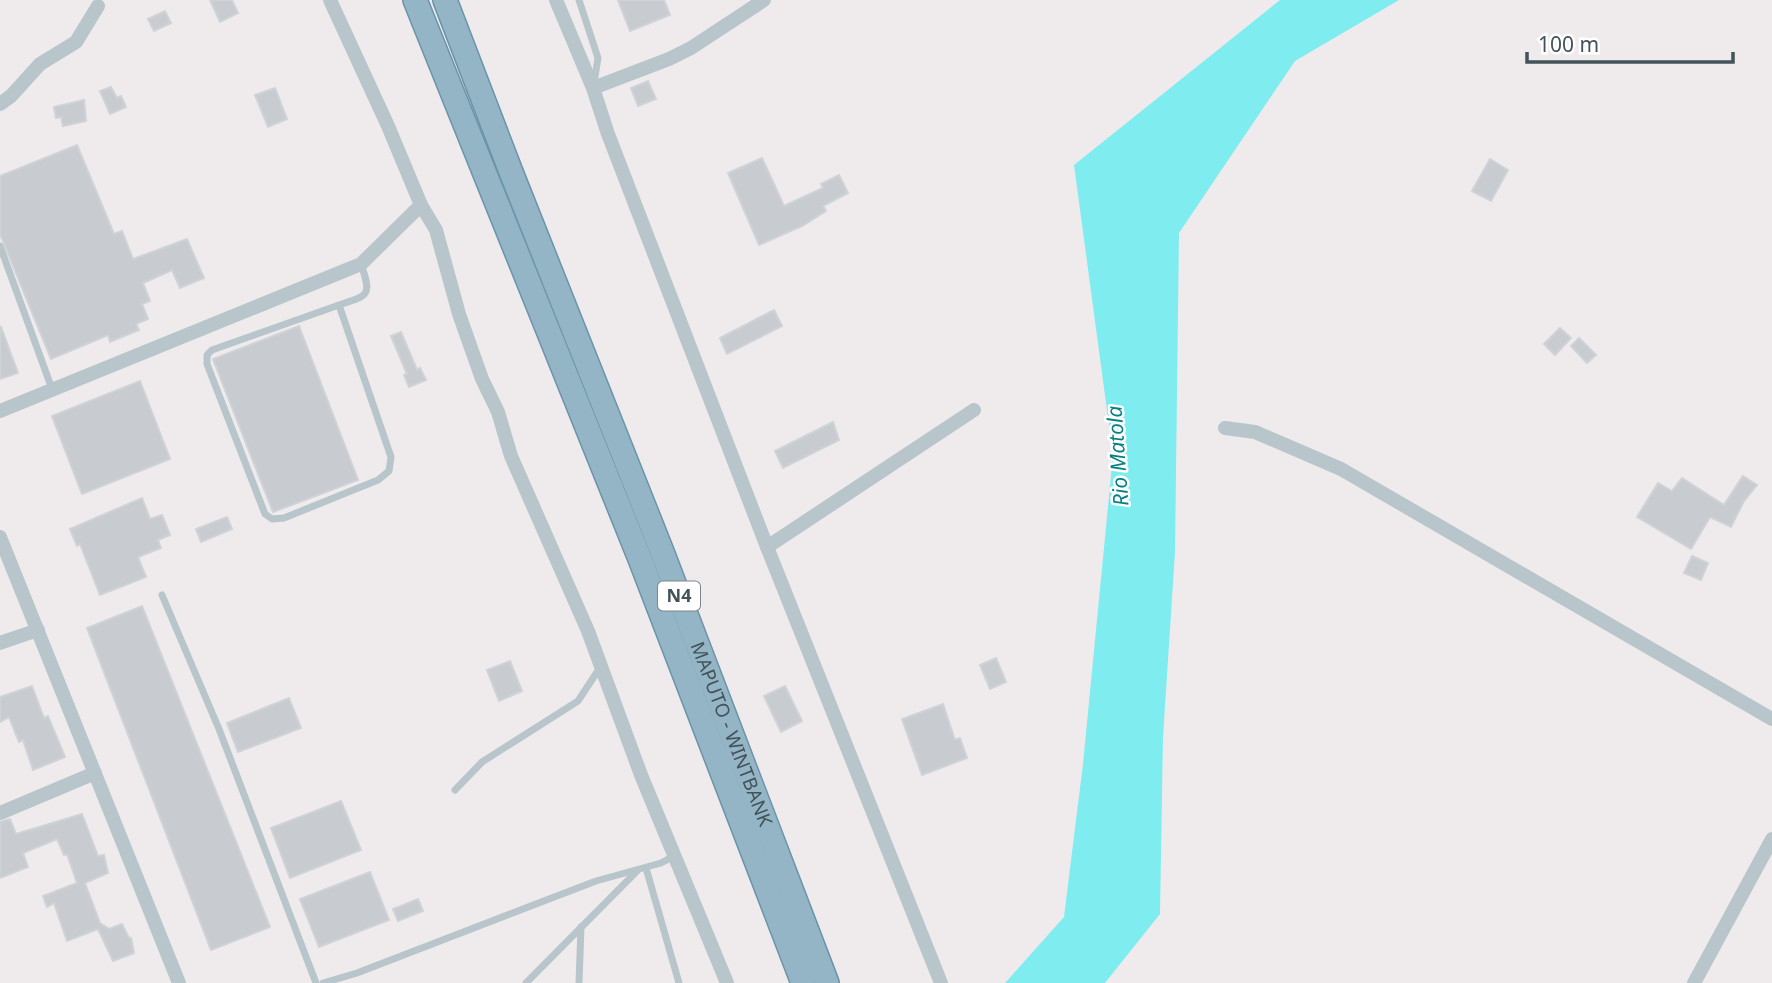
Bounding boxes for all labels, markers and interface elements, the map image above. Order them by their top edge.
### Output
scale bar [1527,21,1734,65]
text: 100 m [1538,30,1599,58]
water label: Rio Matola [1100,405,1134,507]
road number: N4 [658,582,700,610]
street label: MAPUTO - WINTBANK [685,638,779,830]

